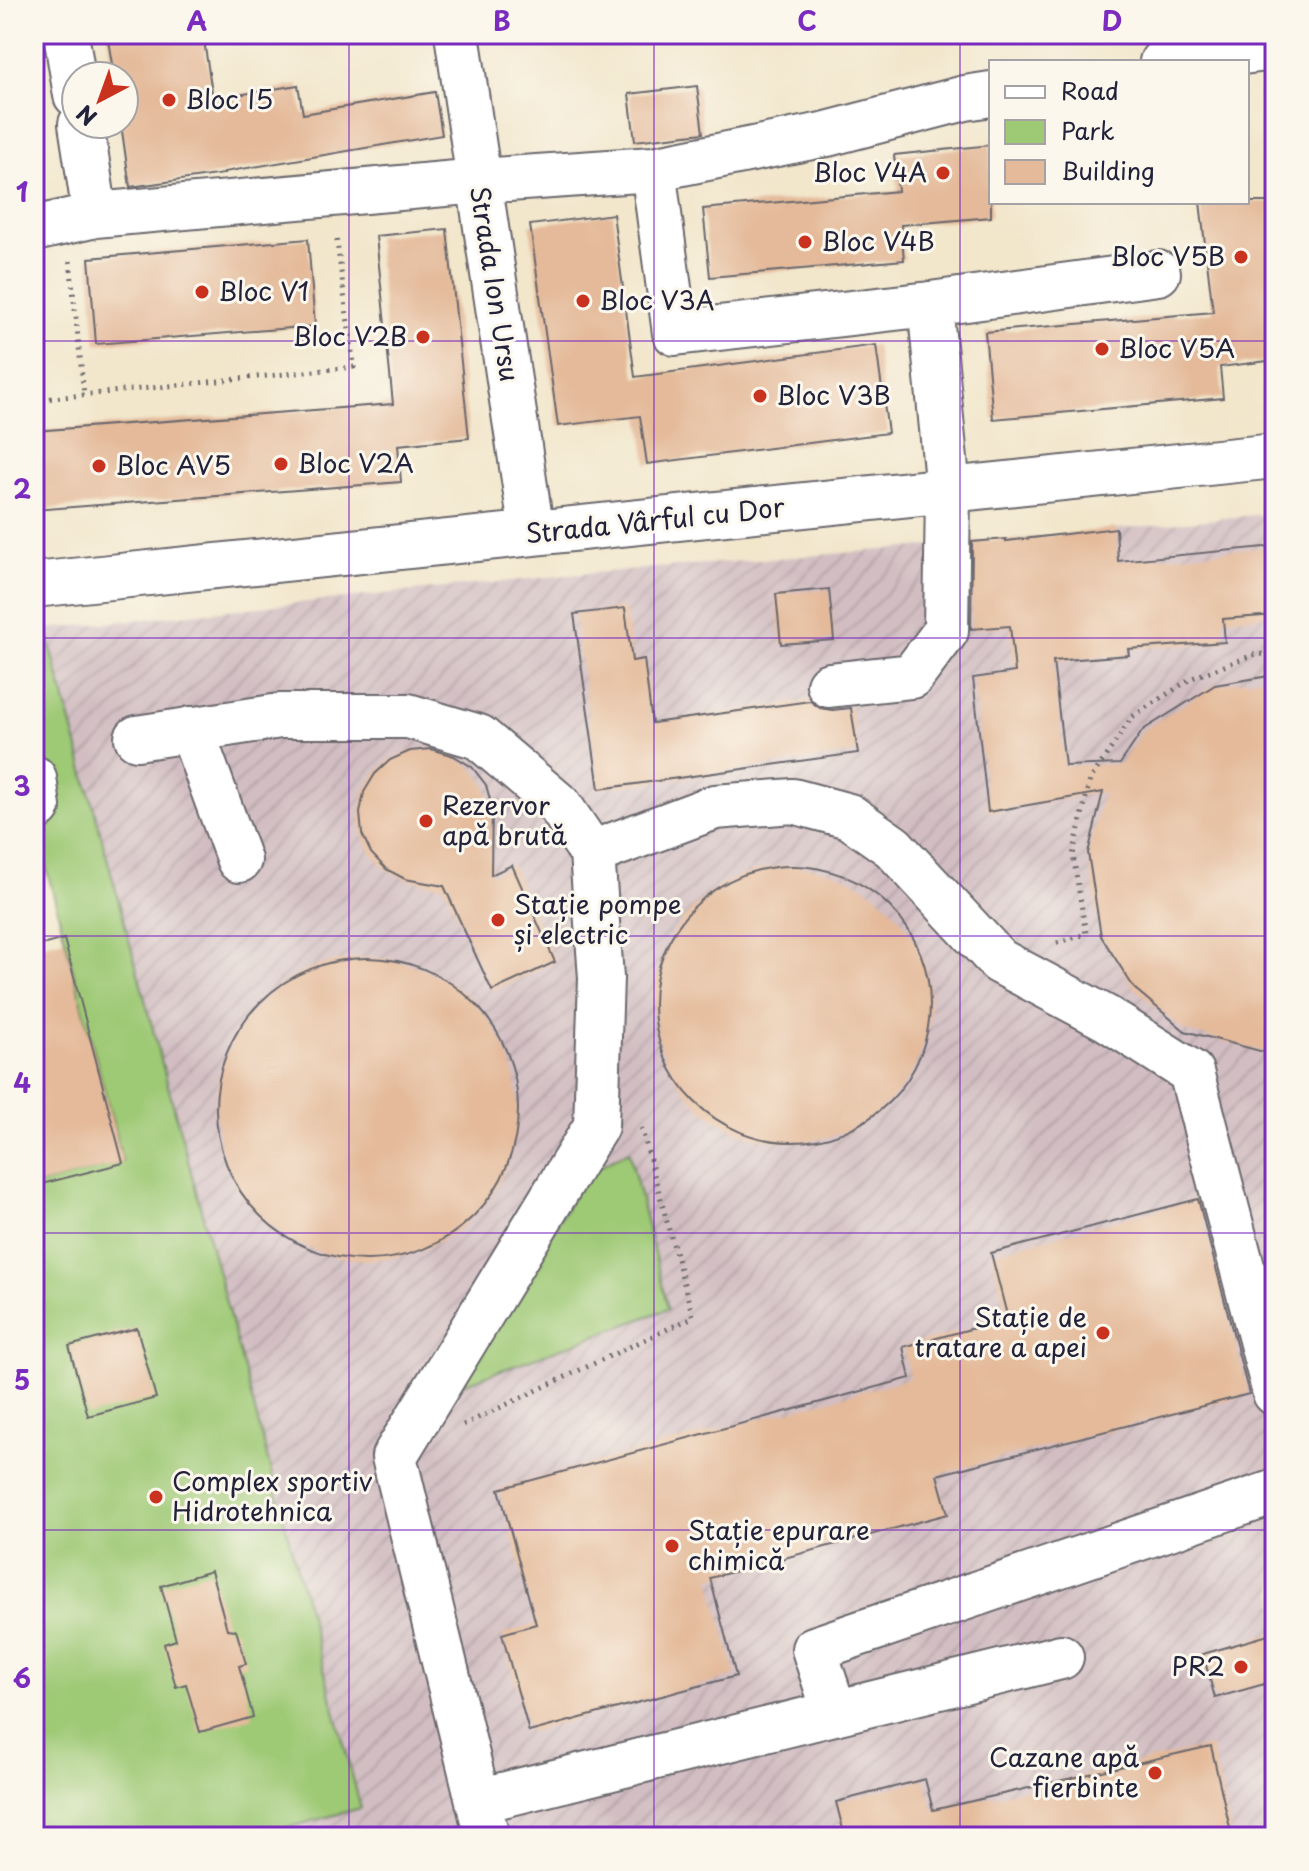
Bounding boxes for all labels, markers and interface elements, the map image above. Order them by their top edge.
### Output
text: A [187,1,207,40]
text: B [493,1,511,40]
text: C [797,1,817,40]
text: D [1102,1,1122,40]
north arrow [60,60,140,140]
legend [989,60,1249,204]
text: Road [1061,72,1119,108]
place label: Bloc I5 [185,79,273,118]
marker: Bloc I5 [160,91,178,109]
text: N [68,98,103,134]
text: Park [1061,112,1115,148]
place label: Bloc V4A [812,152,927,191]
text: Building [1061,152,1155,188]
marker: Bloc V4A [934,164,952,182]
text: 1 [16,172,28,211]
street label: Strada Ion Ursu [461,183,530,384]
place label: Bloc V4B [821,221,935,260]
marker: Bloc V4B [796,233,814,251]
place label: Bloc V5B [1110,236,1225,275]
marker: Bloc V5B [1232,248,1250,266]
place label: Bloc V1 [218,271,309,310]
place label: Bloc V3A [599,280,715,319]
marker: Bloc V1 [193,283,211,301]
marker: Bloc V3A [574,292,592,310]
place label: Bloc V2B [292,316,407,355]
marker: Bloc V2B [414,328,432,346]
place label: Bloc V5A [1118,328,1235,367]
marker: Bloc V5A [1093,340,1111,358]
place label: Bloc V3B [776,375,891,414]
marker: Bloc V3B [751,387,769,405]
place label: Bloc V2A [297,443,414,482]
place label: Bloc AV5 [115,445,231,484]
marker: Bloc V2A [272,455,290,473]
marker: Bloc AV5 [90,457,108,475]
text: 2 [13,469,31,508]
street label: Strada Vârful cu Dor [523,486,787,553]
text: 3 [13,766,31,805]
place label: Rezervor apă brută [442,785,567,854]
marker: Rezervor apă brută [417,812,435,830]
place label: Stație pompe și electric [514,884,682,953]
marker: Stație pompe și electric [489,911,507,929]
text: 4 [13,1063,31,1102]
place label: Stație de tratare a apei [915,1297,1087,1366]
marker: Stație de tratare a apei [1094,1324,1112,1342]
text: 5 [14,1360,30,1399]
place label: Complex sportiv Hidrotehnica [172,1461,372,1530]
marker: Complex sportiv Hidrotehnica [147,1488,165,1506]
place label: Stație epurare chimică [688,1510,870,1579]
marker: Stație epurare chimică [663,1537,681,1555]
place label: PR2 [1172,1646,1225,1685]
text: 6 [13,1658,31,1697]
marker: PR2 [1232,1658,1250,1676]
place label: Cazane apă fierbinte [989,1737,1140,1806]
marker: Cazane apă fierbinte [1146,1764,1164,1782]

